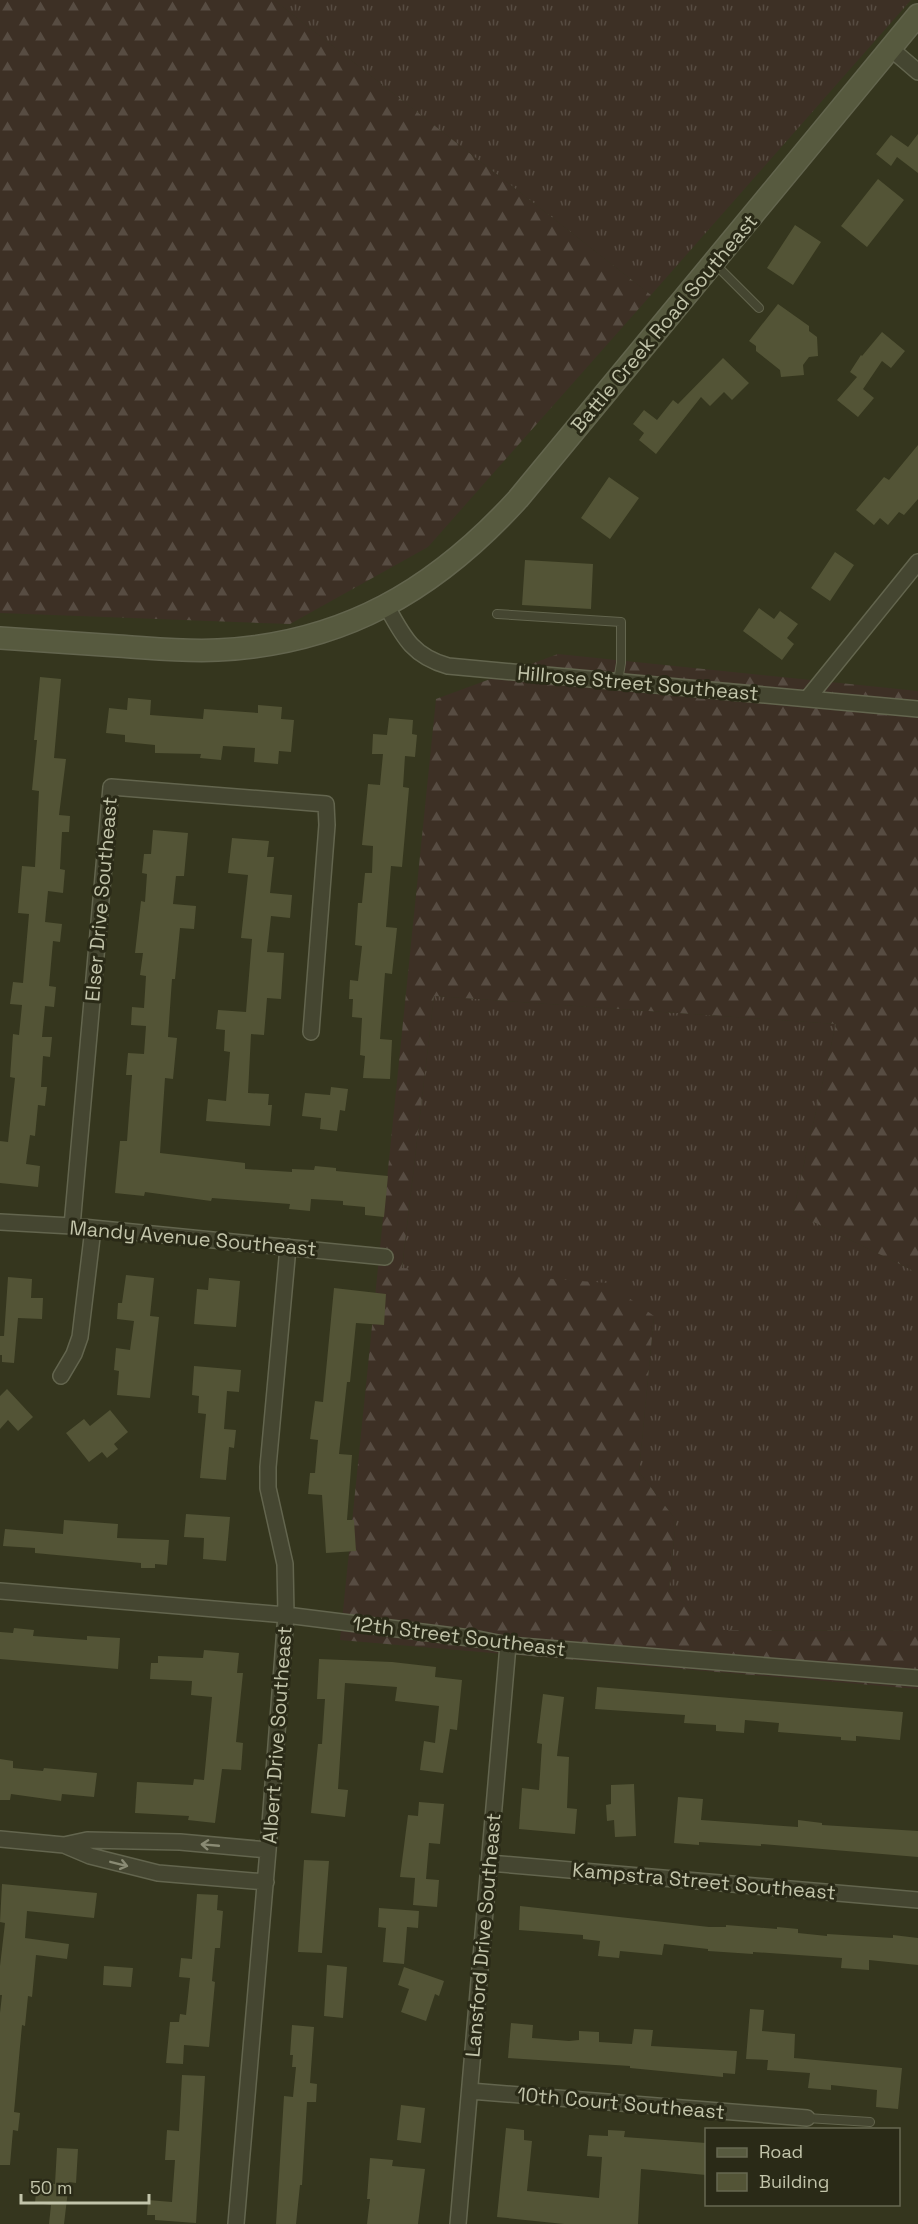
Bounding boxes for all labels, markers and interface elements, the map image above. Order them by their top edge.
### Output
street label: Battle Creek Road Southeast [565,208,763,438]
street label: Hillrose Street Southeast [516,659,760,707]
street label: Elser Drive Southeast [79,796,123,1002]
street label: Mandy Avenue Southeast [68,1214,318,1262]
street label: 12th Street Southeast [351,1610,567,1662]
street label: Albert Drive Southeast [256,1625,298,1845]
street label: Lansford Drive Southeast [459,1812,507,2058]
one-way arrow [201,1839,221,1850]
street label: Kampstra Street Southeast [571,1857,837,1905]
one-way arrow [110,1858,129,1870]
street label: 10th Court Southeast [516,2081,726,2125]
legend [705,2128,900,2206]
text: Road [759,2140,803,2163]
scale bar [21,2167,148,2205]
text: Building [759,2170,829,2193]
text: 50 m [30,2176,72,2199]

